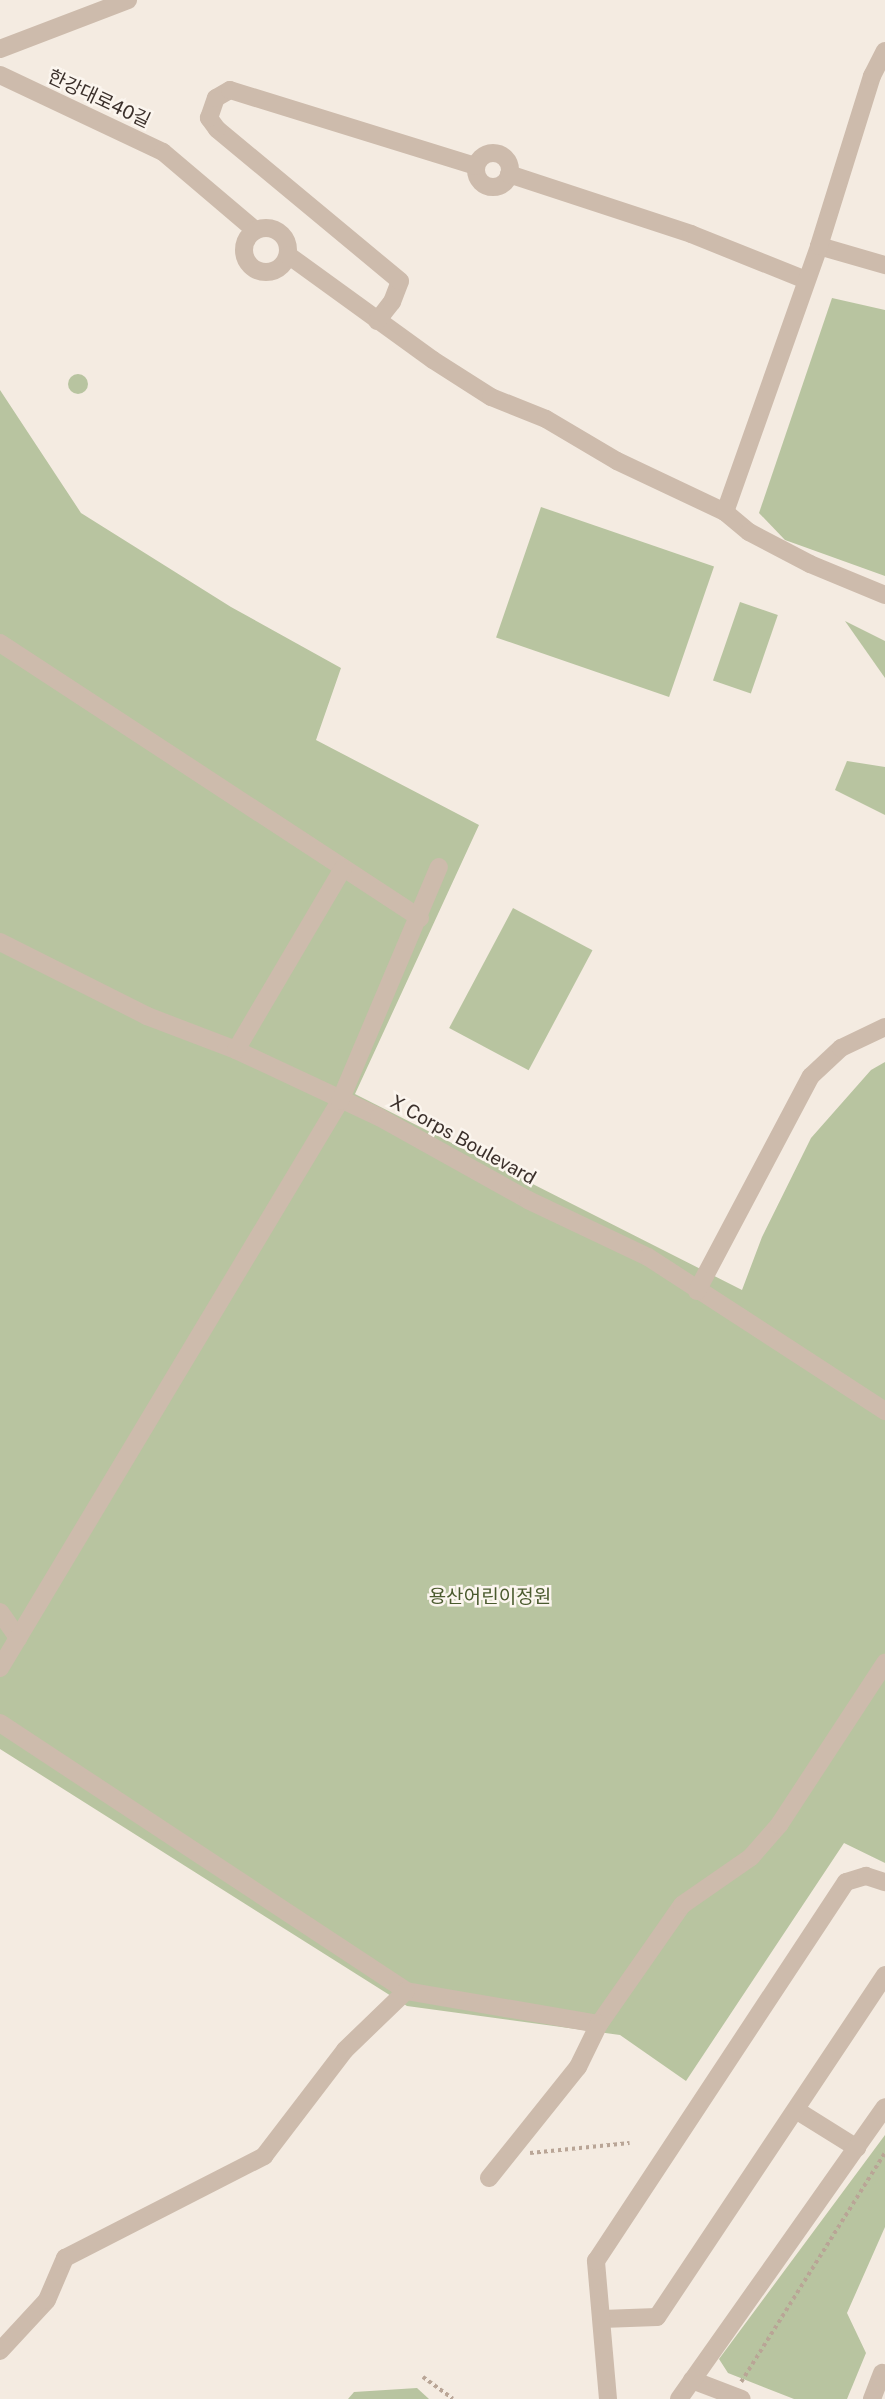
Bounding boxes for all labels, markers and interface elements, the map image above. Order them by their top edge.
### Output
street label: 한강대로40길 [44,65,154,133]
street label: X Corps Boulevard [386,1090,540,1190]
park label: 용산어린이정원 [429,1586,551,1608]

